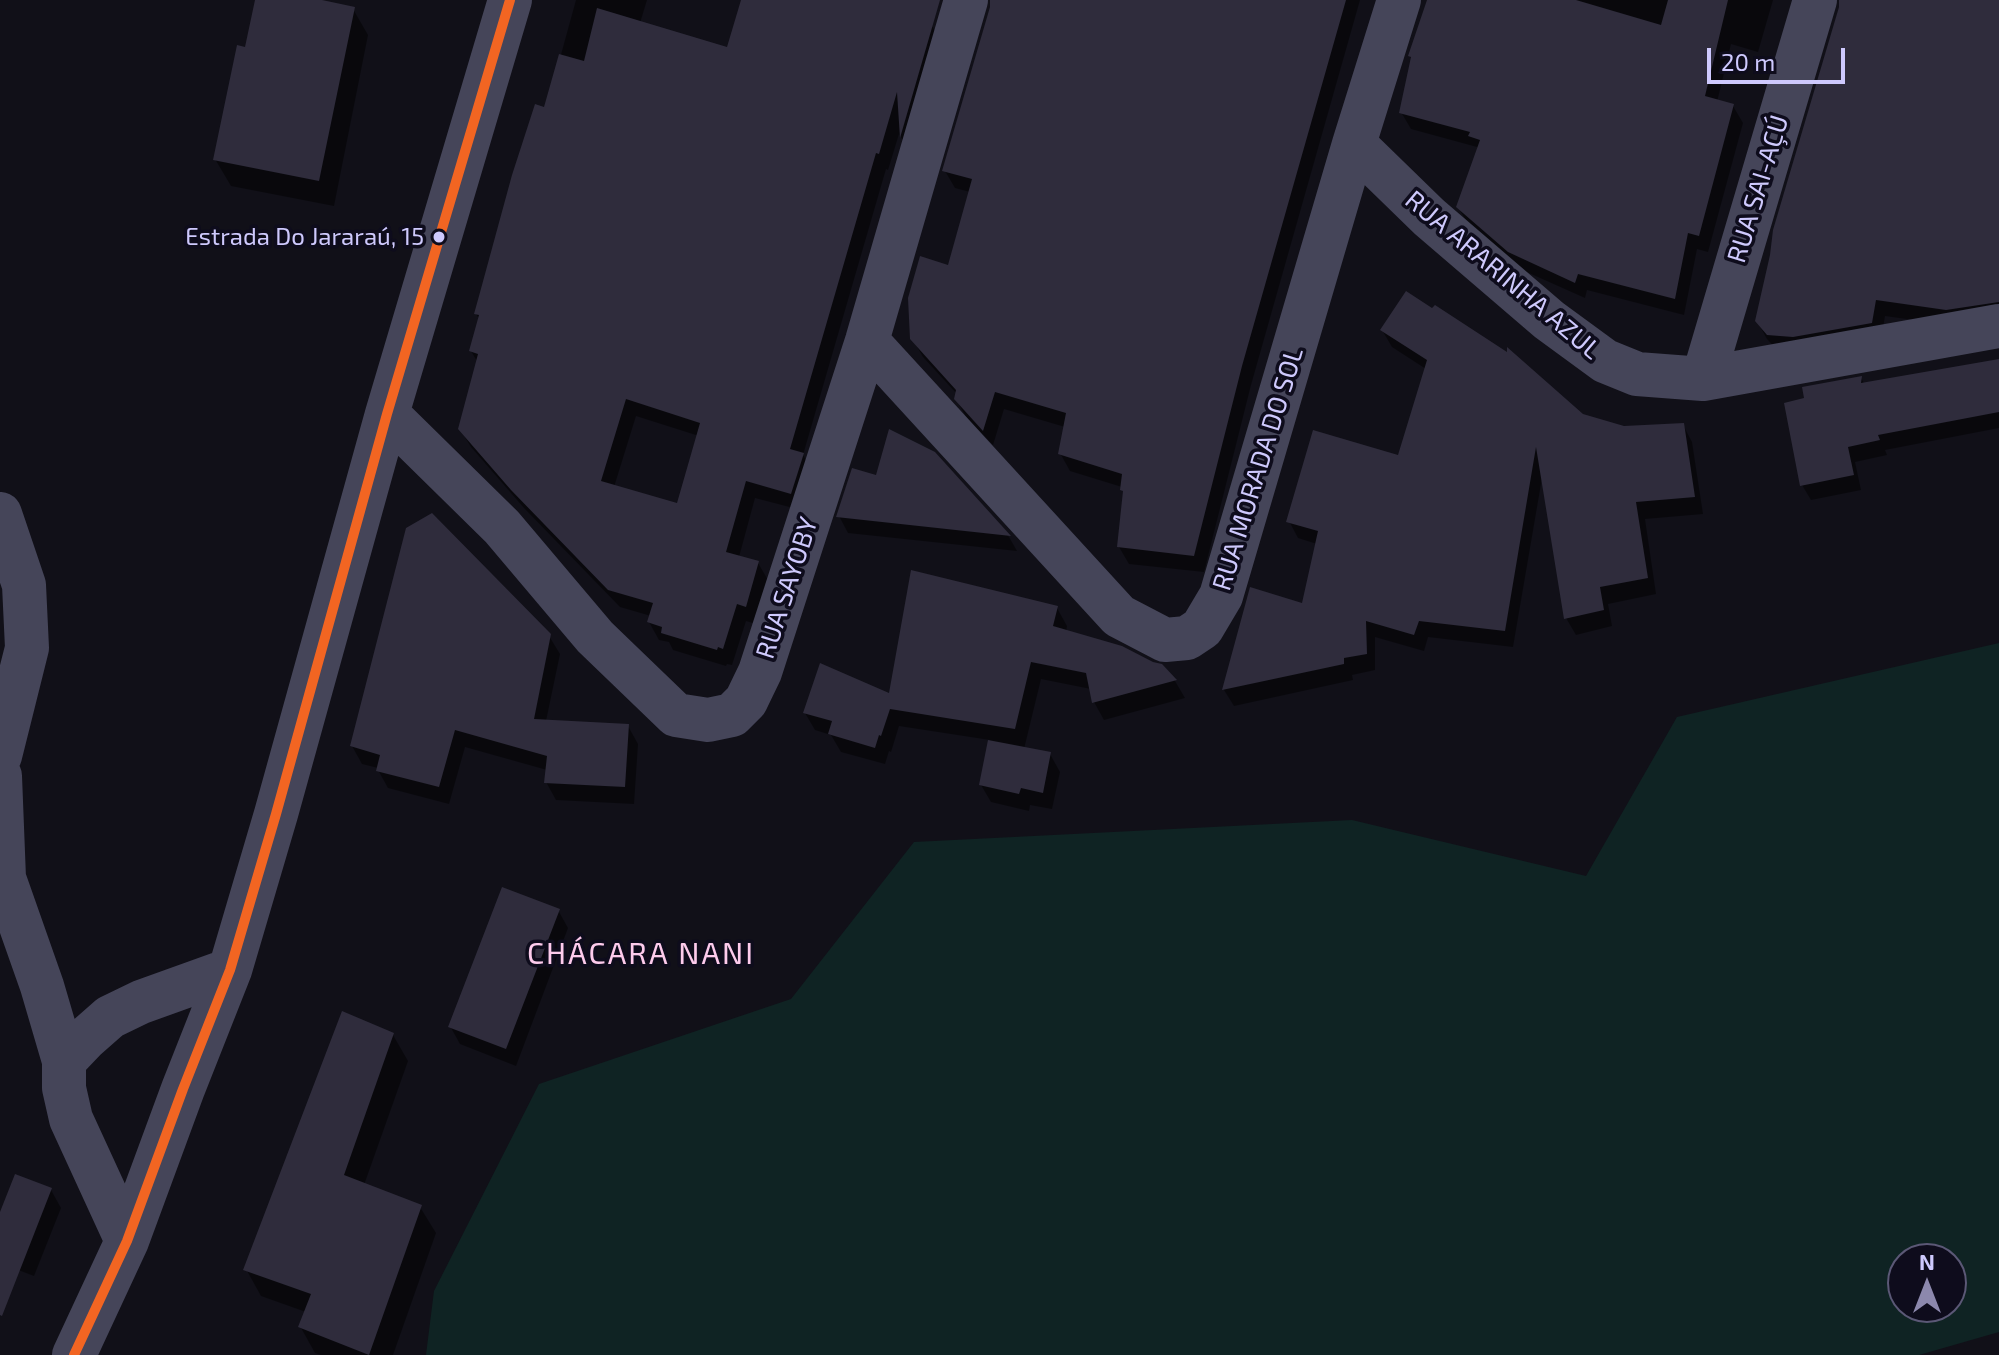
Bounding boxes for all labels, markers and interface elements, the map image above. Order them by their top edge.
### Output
scale bar [1711,32,1849,82]
text: 20 m [1721,47,1775,76]
street label: RUA SAI-AÇÚ [1721,111,1795,267]
street label: RUA ARARINHA AZUL [1399,184,1607,366]
place label: Estrada Do Jararaú, 15 [185,223,424,251]
marker: Estrada Do Jararaú, 15 [431,229,447,245]
street label: RUA MORADA DO SOL [1206,344,1310,594]
street label: RUA SAYOBY [749,513,825,663]
district label: CHÁCARA NANI [527,936,755,972]
north arrow [1887,1243,1967,1323]
text: N [1919,1248,1935,1274]

